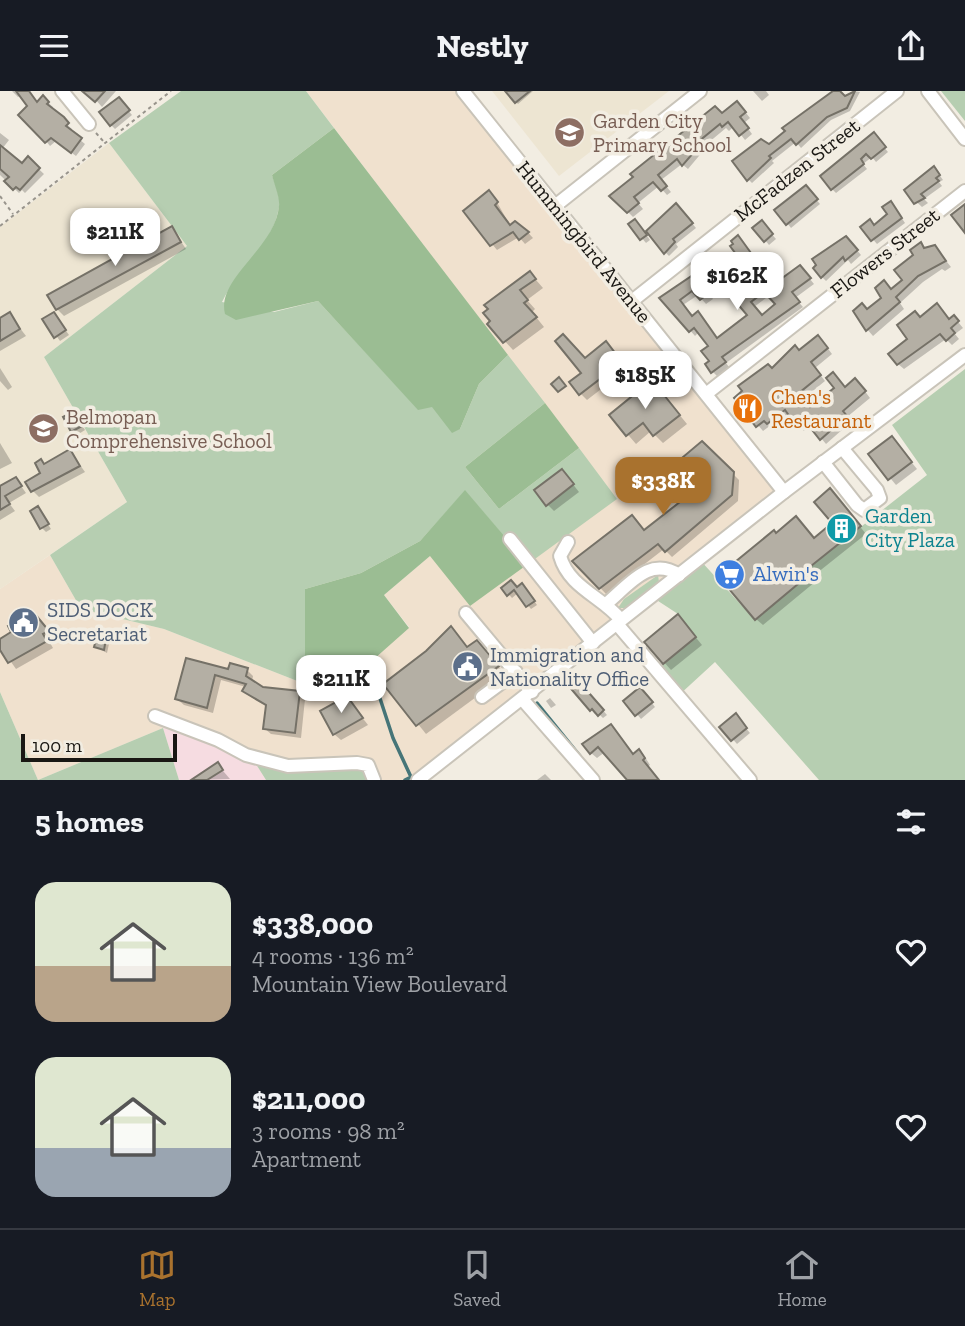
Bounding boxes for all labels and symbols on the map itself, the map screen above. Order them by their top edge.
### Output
place label: Garden City Primary School [593,108,732,157]
street label: McFadzen Street [729,113,865,226]
school or university icon: Garden City Primary School [553,116,587,150]
street label: Hummingbird Avenue [511,156,657,328]
street label: Flowers Street [825,202,944,303]
pin: $211K [66,209,164,268]
pin: $162K [688,253,786,312]
pin: $185K [596,351,694,411]
place label: Chen's Restaurant [771,384,871,433]
restaurant icon: Chen's Restaurant [731,392,765,426]
place label: Belmopan Comprehensive School [66,404,272,453]
school or university icon: Belmopan Comprehensive School [26,412,60,446]
pin: $338K [614,457,712,517]
place label: Garden City Plaza [865,503,955,552]
building icon: Garden City Plaza [825,511,859,545]
supermarket icon: Alwin's [713,557,747,591]
place label: Alwin's [753,561,819,586]
place label: SIDS DOCK Secretariat [47,597,153,646]
public building icon: SIDS DOCK Secretariat [7,605,41,639]
place label: Immigration and Nationality Office [490,642,649,691]
public building icon: Immigration and Nationality Office [450,650,484,684]
pin: $211K [292,655,390,715]
scale bar [21,731,177,763]

